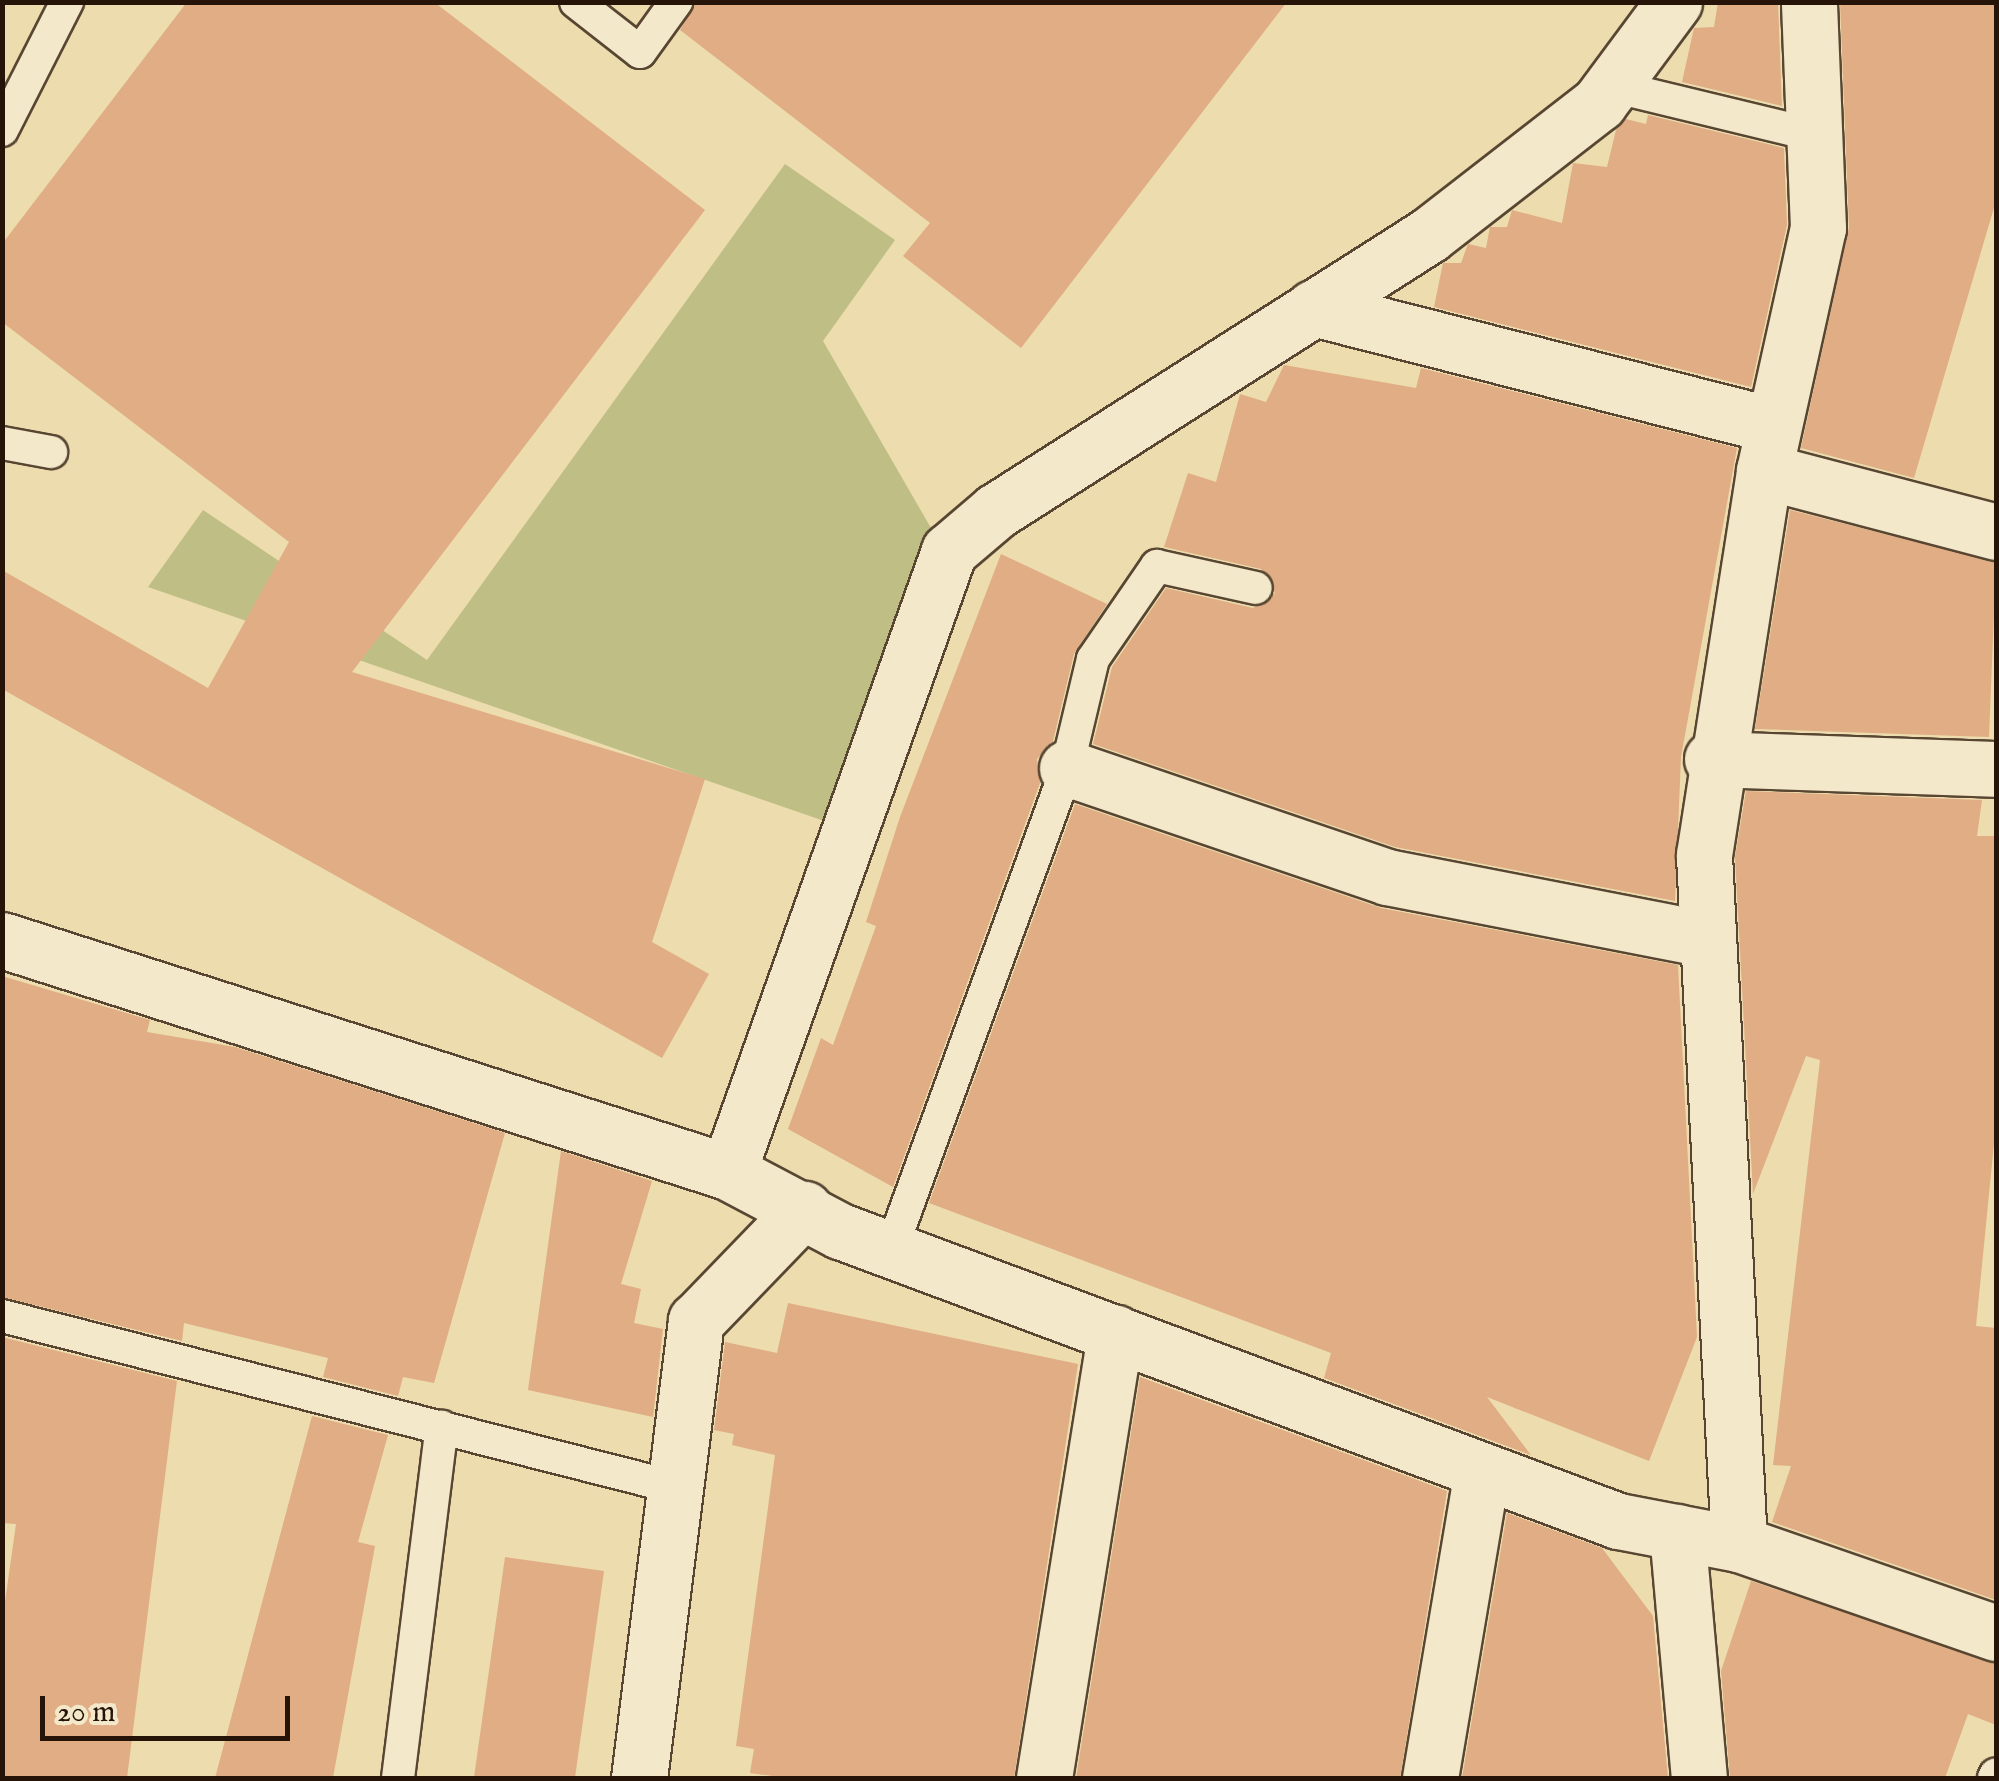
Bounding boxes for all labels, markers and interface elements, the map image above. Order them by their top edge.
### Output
scale bar [45,1676,295,1738]
text: 20 m [57,1694,116,1732]

